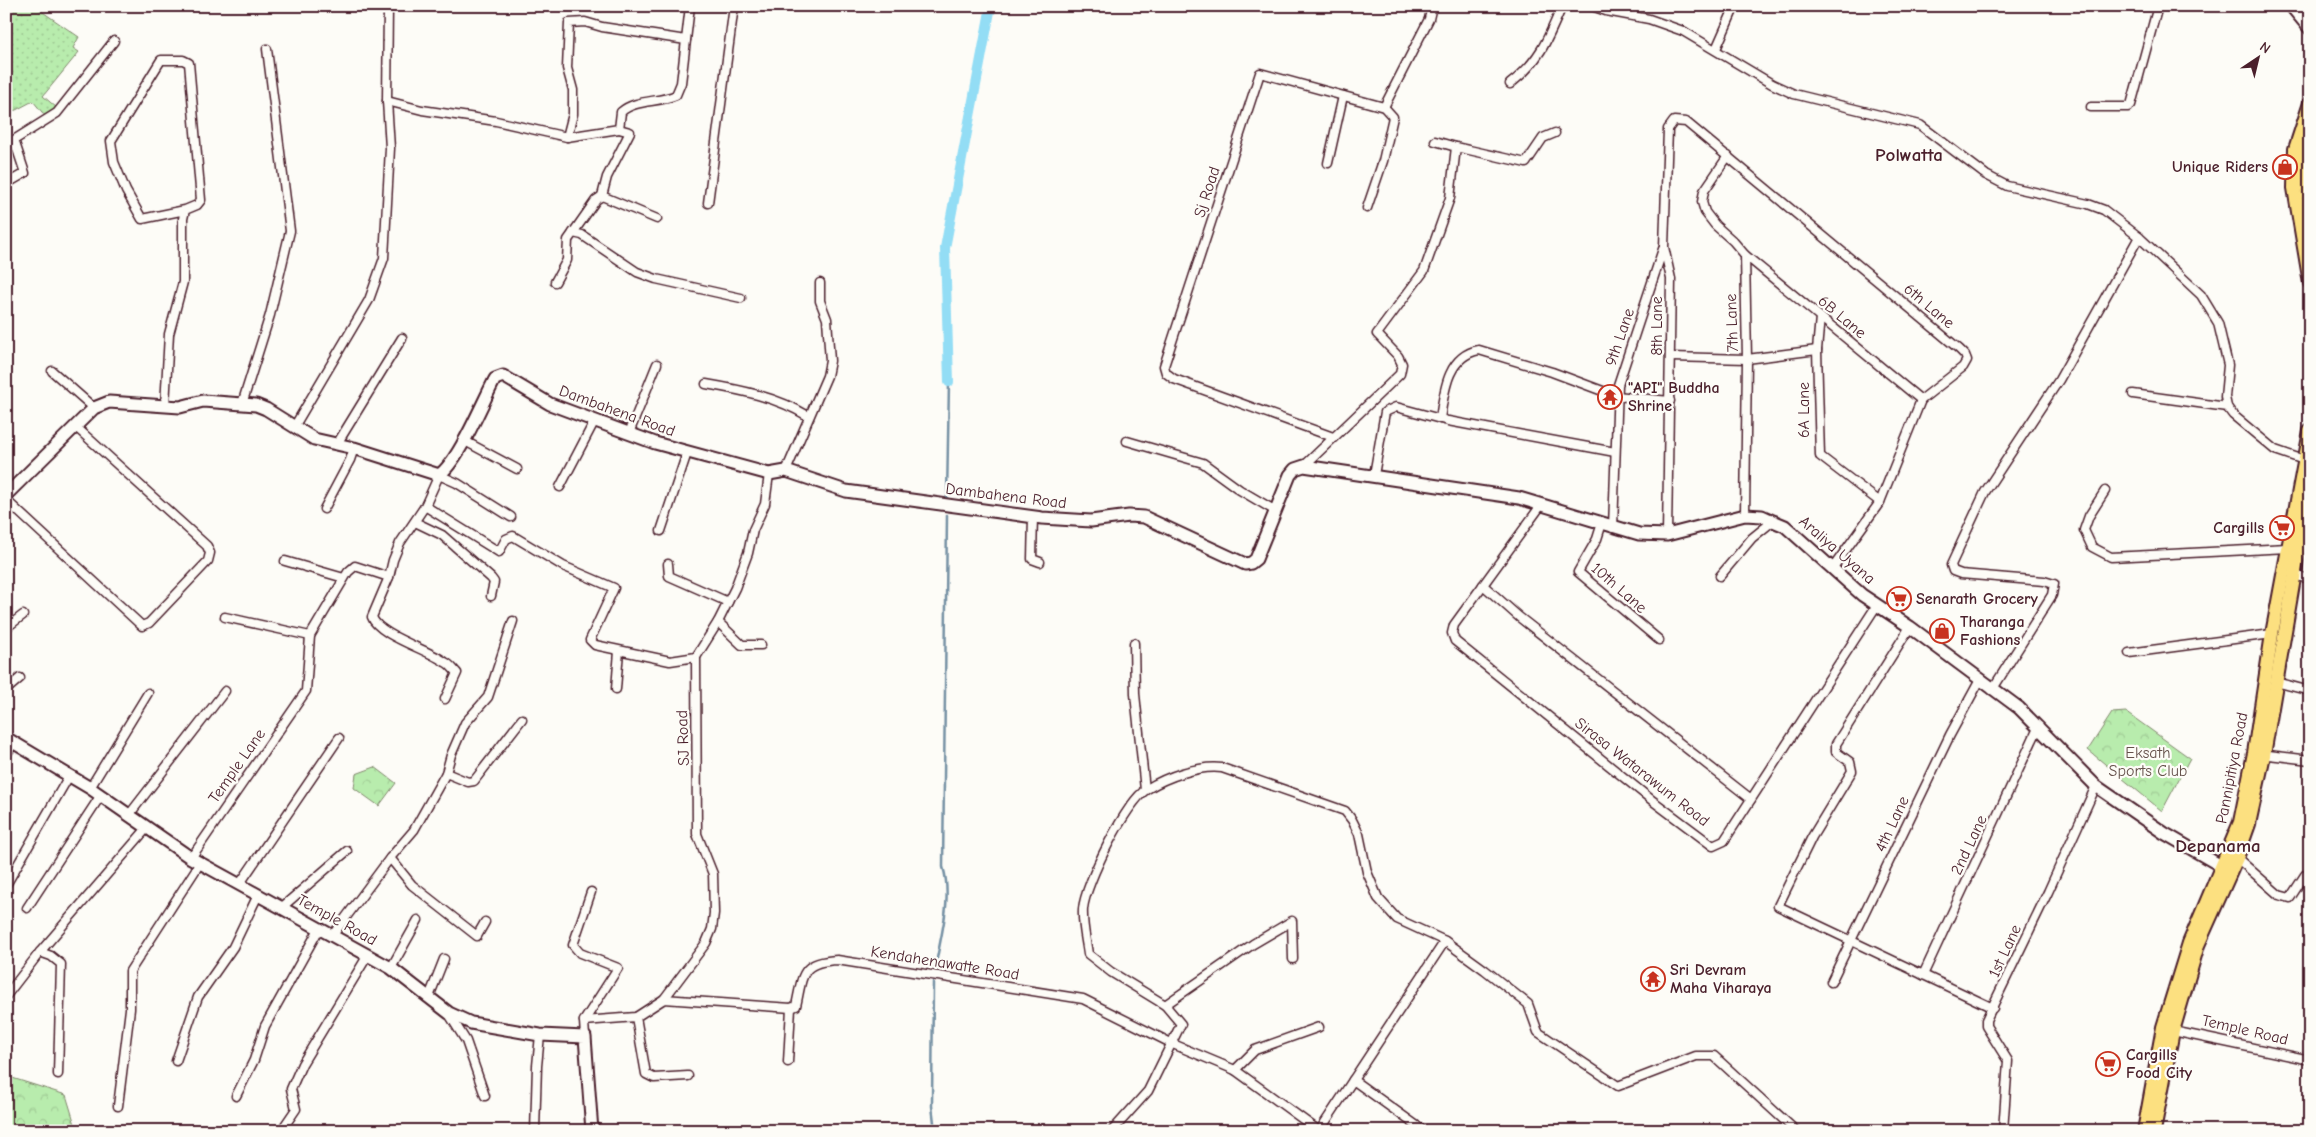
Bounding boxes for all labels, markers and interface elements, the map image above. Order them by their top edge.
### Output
north arrow [2234,32,2284,82]
text: N [2257,38,2274,57]
district label: Polwatta [1875,144,1943,166]
shop icon: Unique Riders [2272,154,2298,180]
place label: Unique Riders [2172,158,2268,176]
street label: Sj Road [1190,164,1224,220]
street label: 6th Lane [1900,280,1958,332]
street label: 6B Lane [1814,292,1870,342]
street label: 7th Lane [1722,293,1742,353]
street label: 8th Lane [1648,296,1666,356]
street label: 9th Lane [1602,306,1638,368]
place label: "API" Buddha Shrine [1628,379,1720,415]
street label: Dambahena Road [557,382,677,440]
street label: 6A Lane [1795,382,1813,438]
temple icon: "API" Buddha Shrine [1597,384,1623,410]
street label: Dambahena Road [944,480,1068,512]
street label: Araliya Uyana [1795,512,1879,588]
supermarket icon: Cargills [2269,515,2295,541]
place label: Cargills [2213,519,2264,537]
street label: 10th Lane [1588,559,1650,617]
supermarket icon: Senarath Grocery [1886,586,1912,612]
place label: Senarath Grocery [1916,590,2039,608]
place label: Tharanga Fashions [1960,613,2025,649]
shop icon: Tharanga Fashions [1929,618,1955,644]
street label: SJ Road [673,710,693,766]
street label: Pannipitiya Road [2212,711,2252,825]
street label: Sirasa Watarawum Road [1571,714,1713,830]
street label: Temple Lane [205,725,269,807]
park label: Eksath Sports Club [2109,744,2187,780]
street label: 4th Lane [1871,793,1913,855]
street label: 2nd Lane [1947,812,1991,878]
district label: Depanama [2175,835,2261,857]
street label: Temple Road [294,891,380,949]
street label: 1st Lane [1985,922,2025,980]
street label: Kendahenawatte Road [869,942,1021,984]
place label: Sri Devram Maha Viharaya [1670,961,1772,997]
temple icon: Sri Devram Maha Viharaya [1640,966,1666,992]
street label: Temple Road [2200,1011,2290,1049]
place label: Cargills Food City [2126,1046,2193,1082]
supermarket icon: Cargills Food City [2095,1051,2121,1077]

